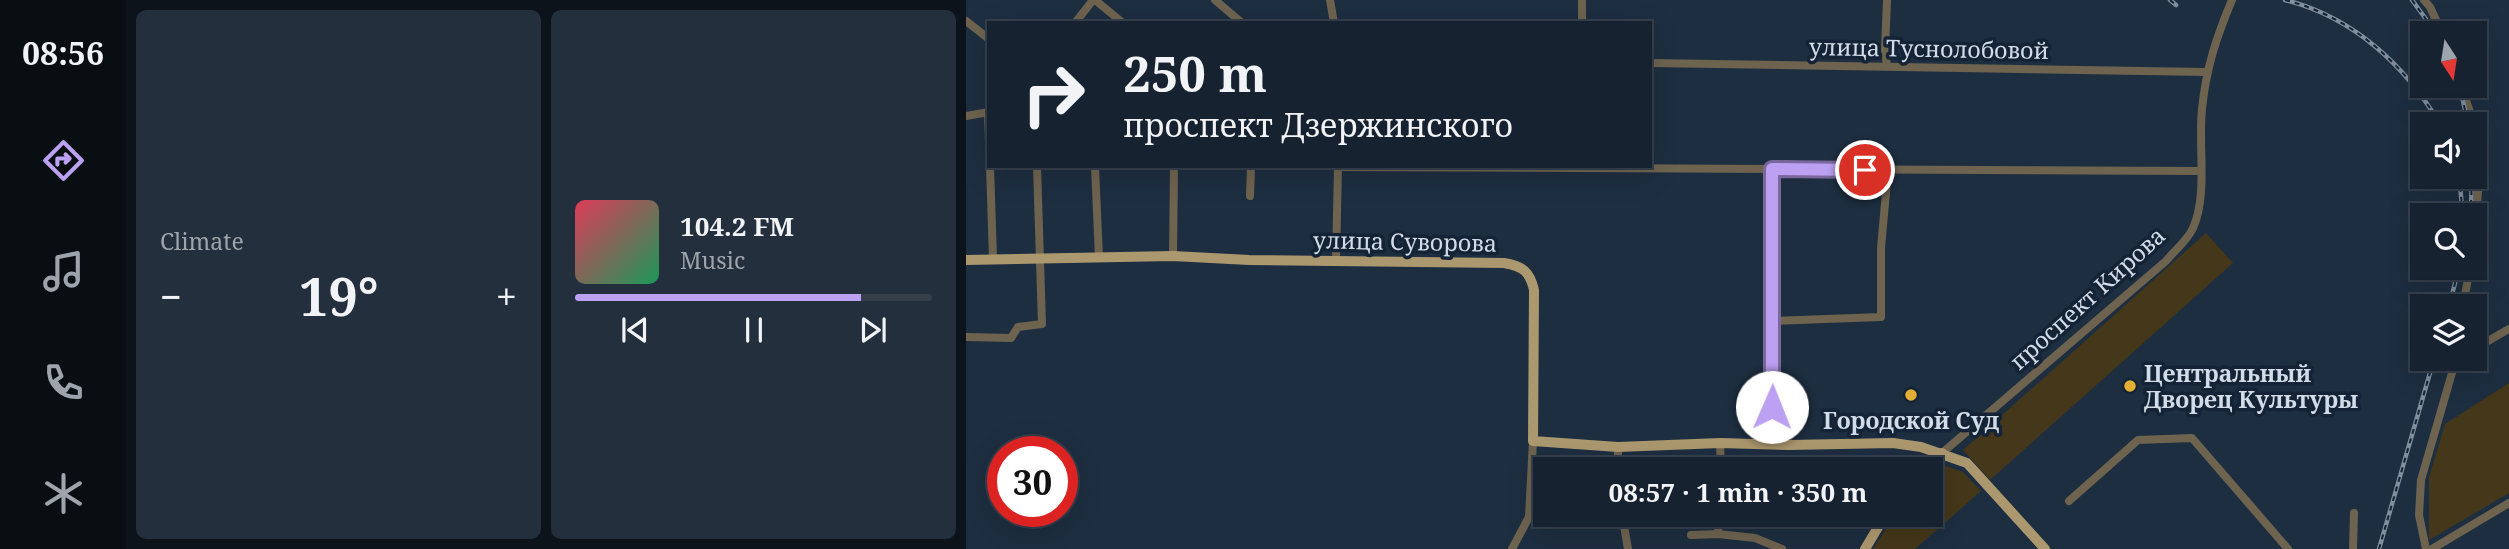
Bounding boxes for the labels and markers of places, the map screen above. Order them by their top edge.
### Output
pin [1835,140,1895,200]
place label: Центральный Дворец Культуры [2144,357,2358,415]
marker: Центральный Дворец Культуры [2122,378,2138,394]
marker: Городской Суд [1903,387,1919,403]
place label: Городской Суд [1823,404,1999,436]

